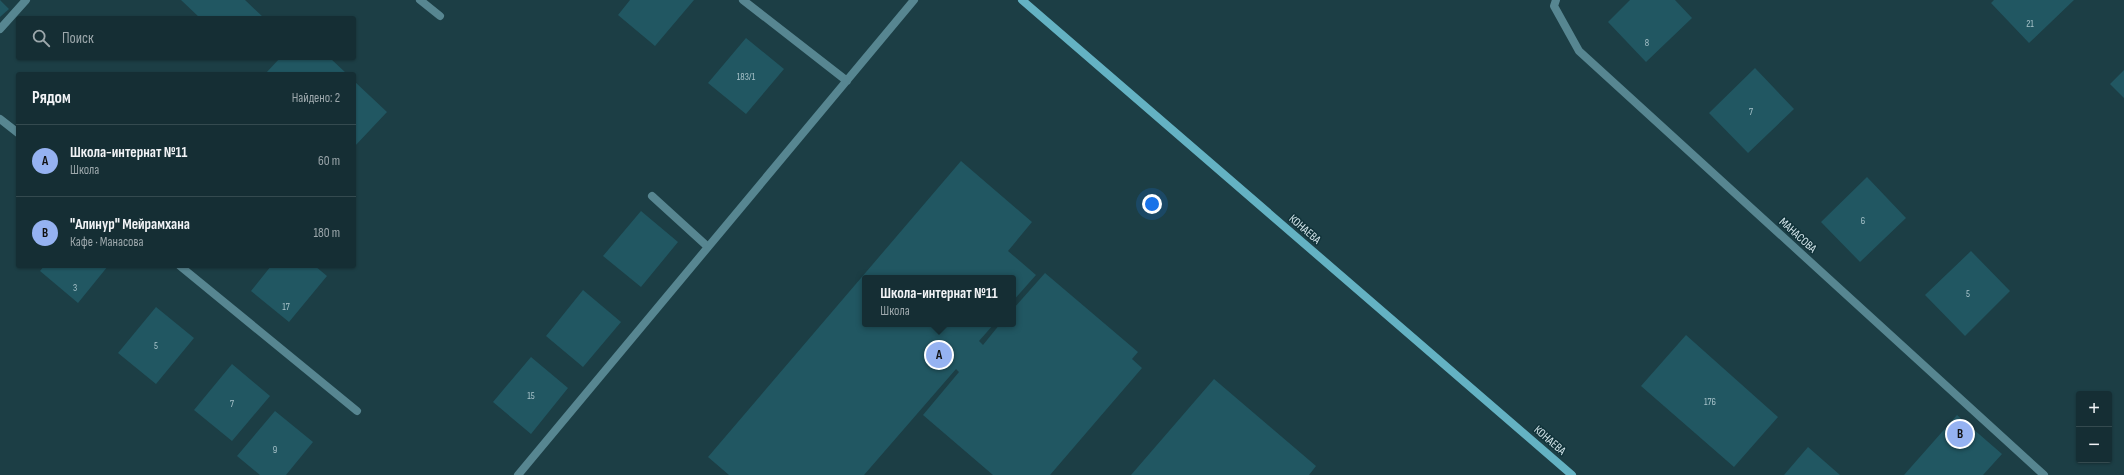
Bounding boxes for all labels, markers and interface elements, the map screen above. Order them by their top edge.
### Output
search box [16,16,356,60]
house number: 21 [2026,18,2034,30]
icon: search [30,27,52,49]
text: Поиск [62,29,94,48]
house number: 8 [1645,37,1649,49]
house number: 183/1 [737,71,756,83]
text: Рядом [32,88,71,108]
text: Найдено: 2 [292,90,340,106]
house number: 7 [1749,106,1753,118]
text: Школа-интернат №11 [70,143,187,162]
text: A [42,153,48,169]
text: 60 m [318,153,340,169]
text: Школа [70,162,99,178]
your location [1142,194,1162,214]
street label: КОНАЕВА [1286,211,1324,248]
text: "Алинур" Мейрамхана [70,215,190,234]
street label: МАНАСОВА [1776,215,1820,257]
house number: 6 [1861,215,1865,227]
text: B [42,225,48,241]
text: 180 m [314,225,340,241]
text: Кафе · Манасова [70,234,143,250]
popup [862,275,1016,327]
house number: 3 [73,282,77,294]
text: Школа-интернат №11 [880,284,998,303]
house number: 5 [1966,288,1970,300]
house number: 17 [282,301,290,313]
text: Школа [880,303,910,319]
house number: 5 [154,340,158,352]
pin: A [926,340,952,370]
house number: 15 [527,390,535,402]
map controls [2076,391,2112,463]
button: + [2076,391,2112,427]
house number: 176 [1704,396,1716,408]
house number: 7 [230,398,234,410]
pin: B [1947,419,1973,449]
street label: КОНАЕВА [1531,422,1569,459]
button: − [2076,427,2112,463]
house number: 9 [273,444,277,456]

